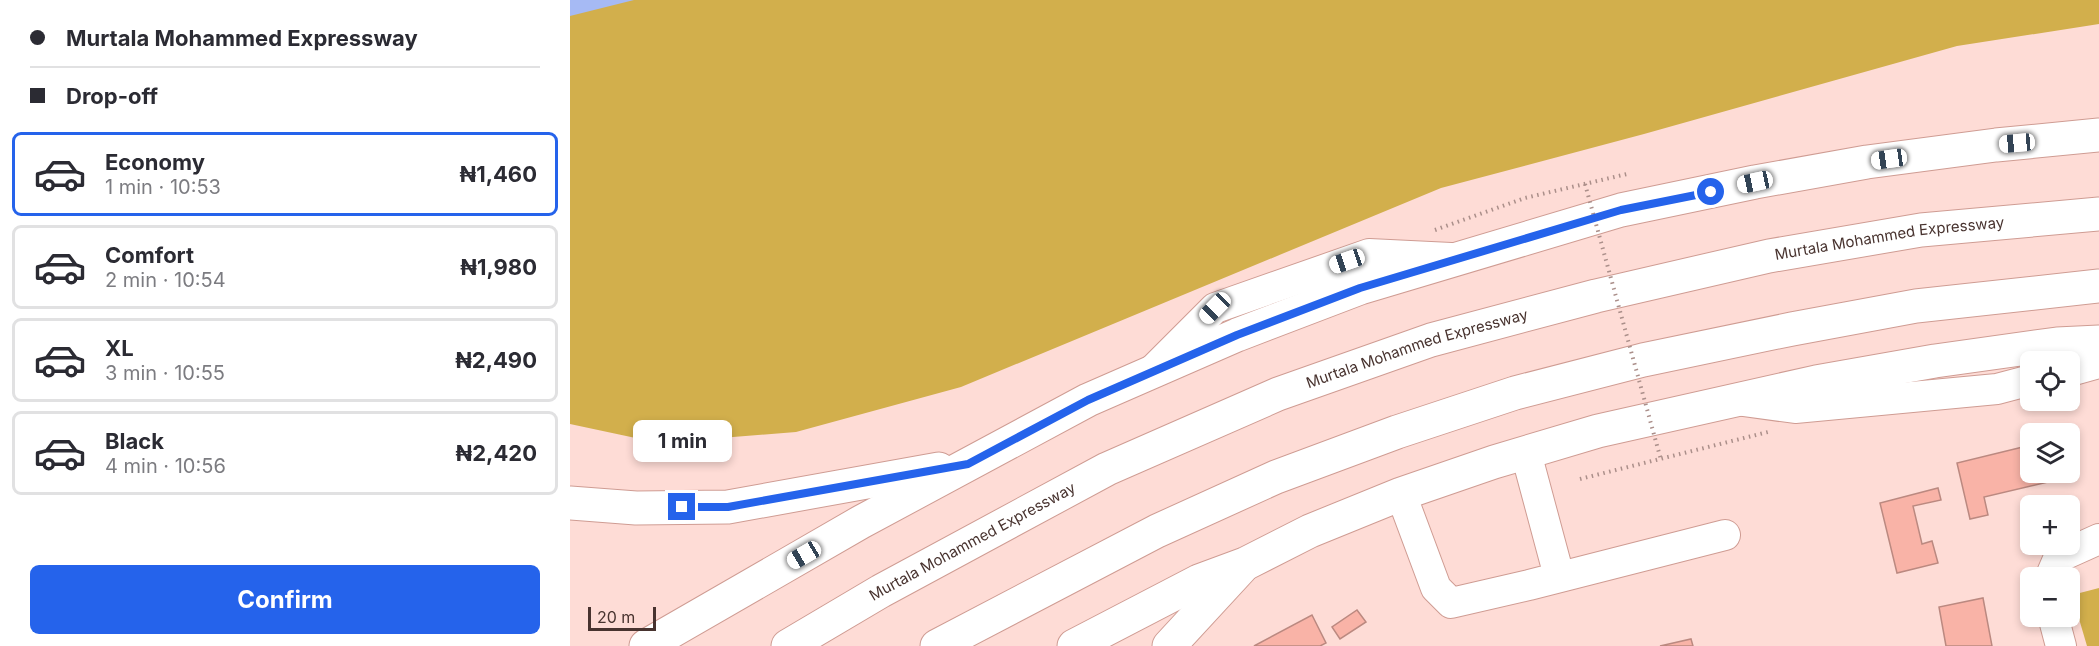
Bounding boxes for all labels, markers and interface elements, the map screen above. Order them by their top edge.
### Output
text: Murtala Mohammed Expressway [66,25,418,51]
text: Drop-off [66,83,158,109]
car [1998,132,2036,154]
icon: car [33,147,87,201]
car [1870,148,1908,170]
text: Economy [105,149,205,175]
text: ₦1,460 [460,161,537,187]
car [1736,169,1774,195]
text: 1 min · 10:53 [105,175,221,199]
route start [1697,178,1724,205]
street label: Murtala Mohammed Expressway [1773,213,2005,264]
icon: car [33,240,87,294]
text: Comfort [105,242,194,268]
car [1327,247,1367,275]
text: ₦1,980 [460,254,537,280]
text: 2 min · 10:54 [105,268,226,292]
car [1196,289,1234,327]
street label: Murtala Mohammed Expressway [1303,304,1530,392]
icon: car [33,333,87,387]
text: XL [105,335,134,361]
text: ₦2,490 [455,347,537,373]
map controls [2020,351,2080,627]
button: locate [2020,351,2080,411]
text: 3 min · 10:55 [105,361,225,385]
callout: 1 min [633,420,732,462]
button: layers [2020,423,2080,483]
icon: car [33,426,87,480]
text: Black [105,428,164,454]
text: 1 min [658,429,707,453]
text: ₦2,420 [456,440,537,466]
text: 4 min · 10:56 [105,454,226,478]
street label: Murtala Mohammed Expressway [866,478,1079,605]
route end [668,493,695,520]
button: + [2020,495,2080,555]
car [784,538,824,572]
button: Confirm [30,565,540,634]
button: − [2020,567,2080,627]
scale bar [588,604,656,632]
text: 20 m [597,607,635,627]

